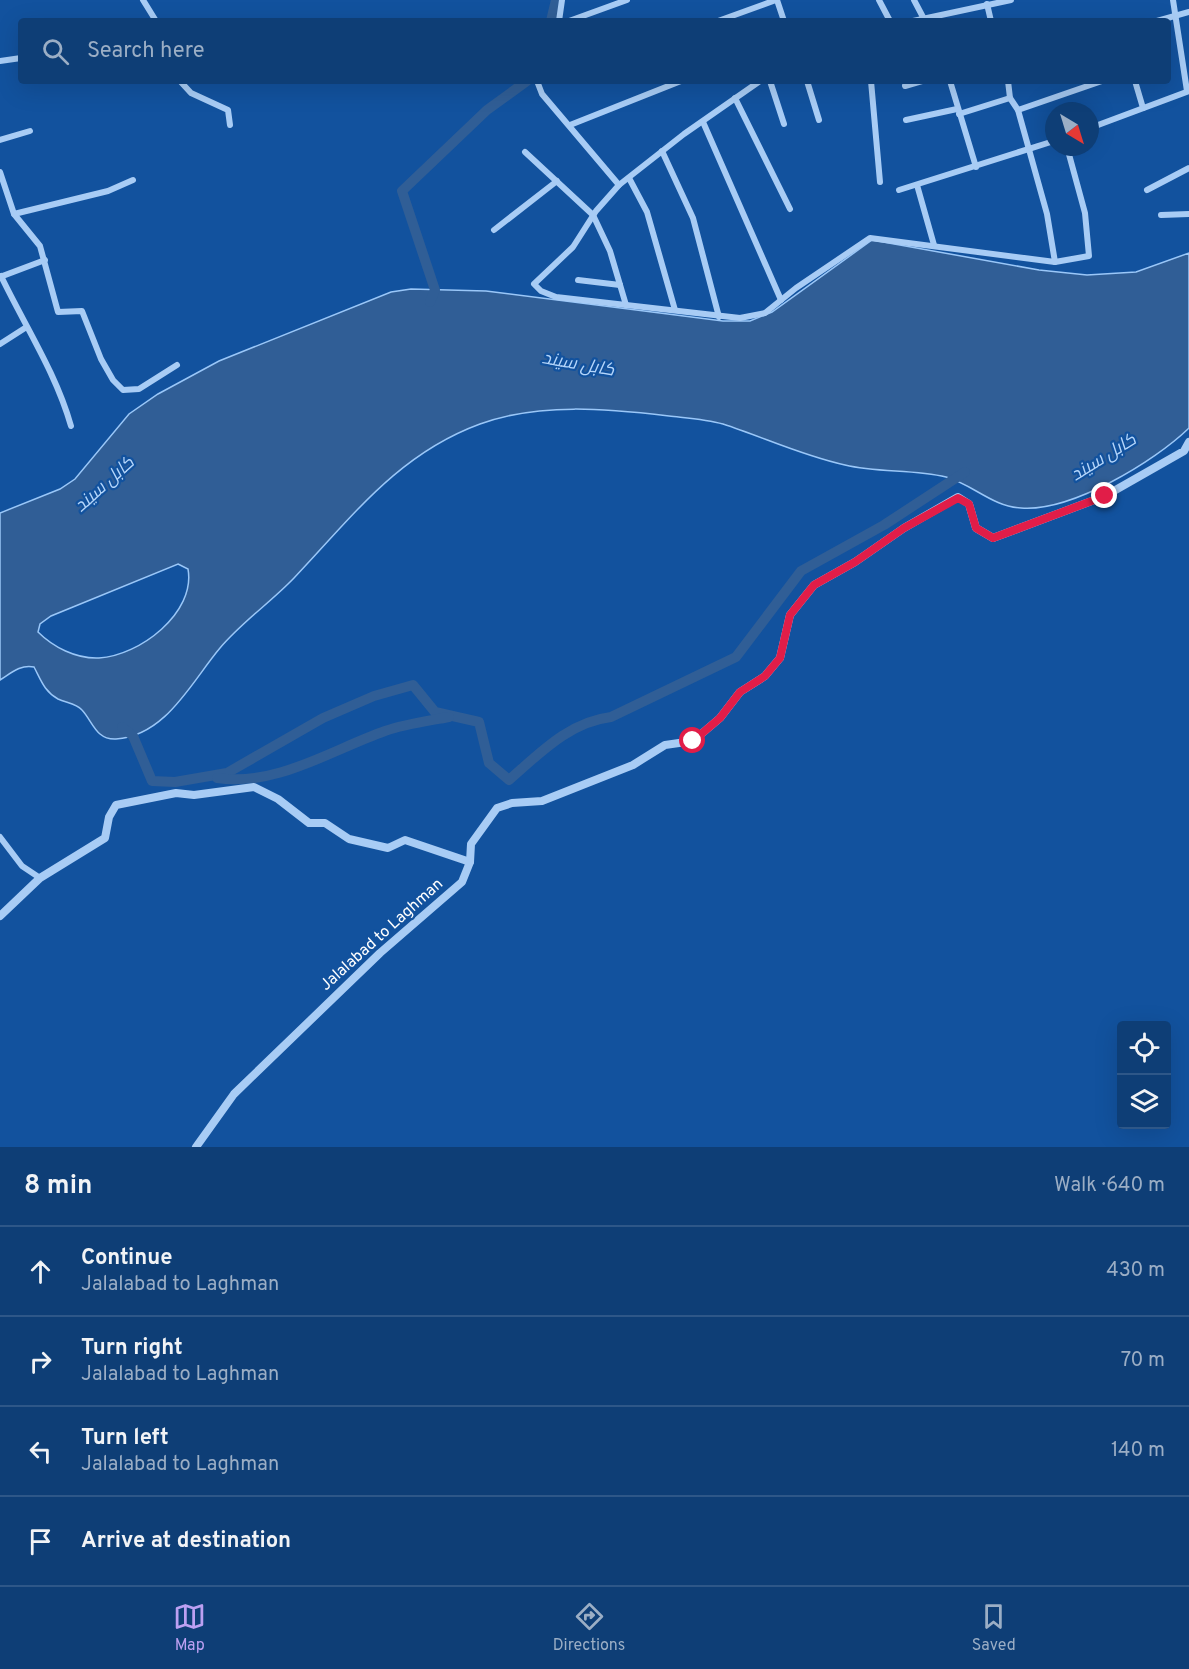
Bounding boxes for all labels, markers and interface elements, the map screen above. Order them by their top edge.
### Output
search box [18,18,1171,84]
icon: search [39,35,72,68]
text: Search here [87,38,205,65]
north arrow [1045,102,1099,156]
water label: کابل سيند [540,347,617,383]
water label: کابل سيند [1067,428,1142,487]
water label: کابل سيند [70,451,140,518]
route end [1091,482,1117,508]
route start [679,727,705,753]
street label: Jalalabad to Laghman [316,874,448,996]
map controls [1117,1021,1171,1129]
button: locate [1117,1021,1171,1075]
button: layers [1117,1075,1171,1129]
text: 8 min [24,1170,92,1203]
text: Walk · 640 m [1054,1173,1165,1199]
text: Continue [81,1245,172,1272]
icon: ahead [24,1255,57,1288]
text: 430 m [1106,1258,1165,1284]
text: Jalalabad to Laghman [81,1272,279,1298]
text: Turn right [81,1335,183,1362]
icon: right [24,1345,57,1378]
text: 70 m [1121,1348,1165,1374]
text: Jalalabad to Laghman [81,1362,279,1388]
text: Turn left [81,1425,169,1452]
icon: left [24,1435,57,1468]
text: 140 m [1111,1438,1165,1464]
text: Jalalabad to Laghman [81,1452,279,1478]
icon: arrive [24,1525,57,1558]
text: Arrive at destination [81,1528,291,1555]
tab: Map [173,1600,206,1656]
tab: Directions [553,1600,625,1656]
tab: Saved [972,1600,1016,1656]

